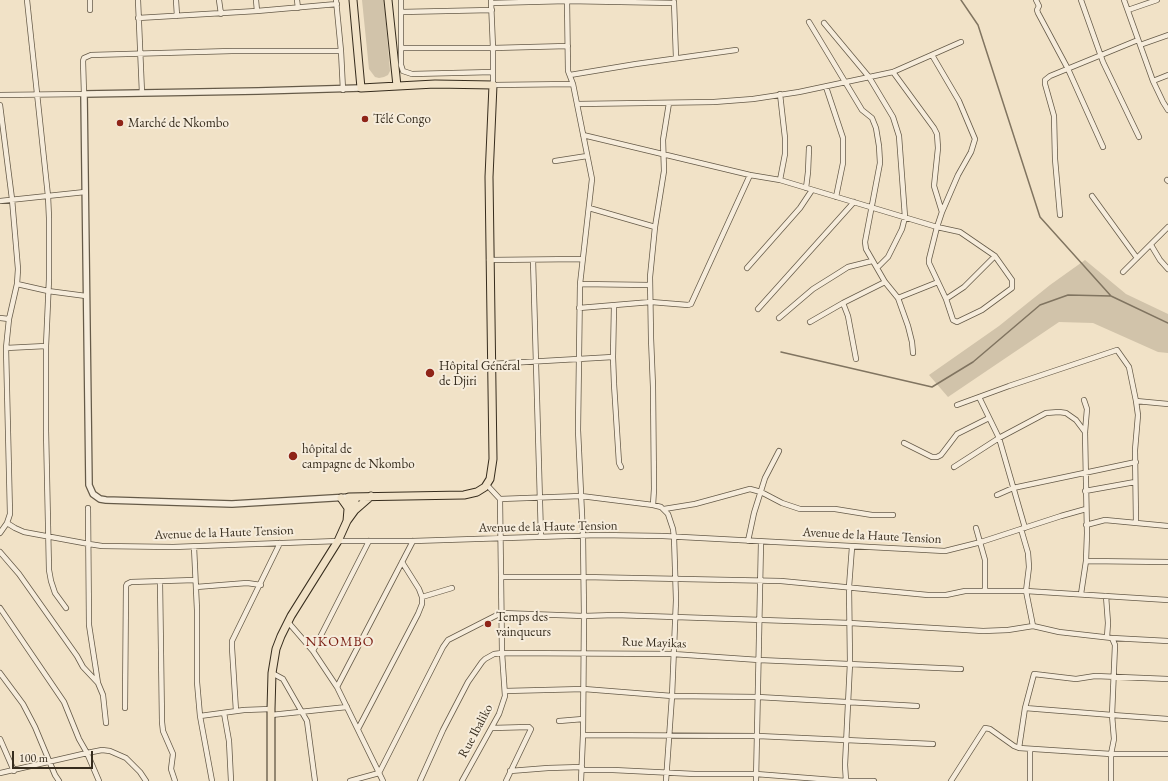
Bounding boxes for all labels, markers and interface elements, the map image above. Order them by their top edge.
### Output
place label: Télé Congo [373,111,431,127]
marker: Télé Congo [360,114,370,124]
place label: Marché de Nkombo [128,115,229,131]
marker: Marché de Nkombo [115,118,125,128]
place label: Hôpital Général de Djiri [439,358,520,389]
marker: Hôpital Général de Djiri [424,367,436,379]
place label: hôpital de campagne de Nkombo [302,441,415,472]
marker: hôpital de campagne de Nkombo [287,450,299,462]
street label: Avenue de la Haute Tension [478,518,618,536]
street label: Avenue de la Haute Tension [154,523,294,543]
street label: Avenue de la Haute Tension [802,525,942,547]
place label: Temps des vainqueurs [496,609,551,640]
marker: Temps des vainqueurs [483,619,493,629]
district label: NKOMBO [306,634,374,650]
street label: Rue Mayikas [621,634,687,652]
street label: Rue Ibaliko [455,701,497,761]
scale bar [14,743,95,769]
text: 100 m [19,750,48,766]

